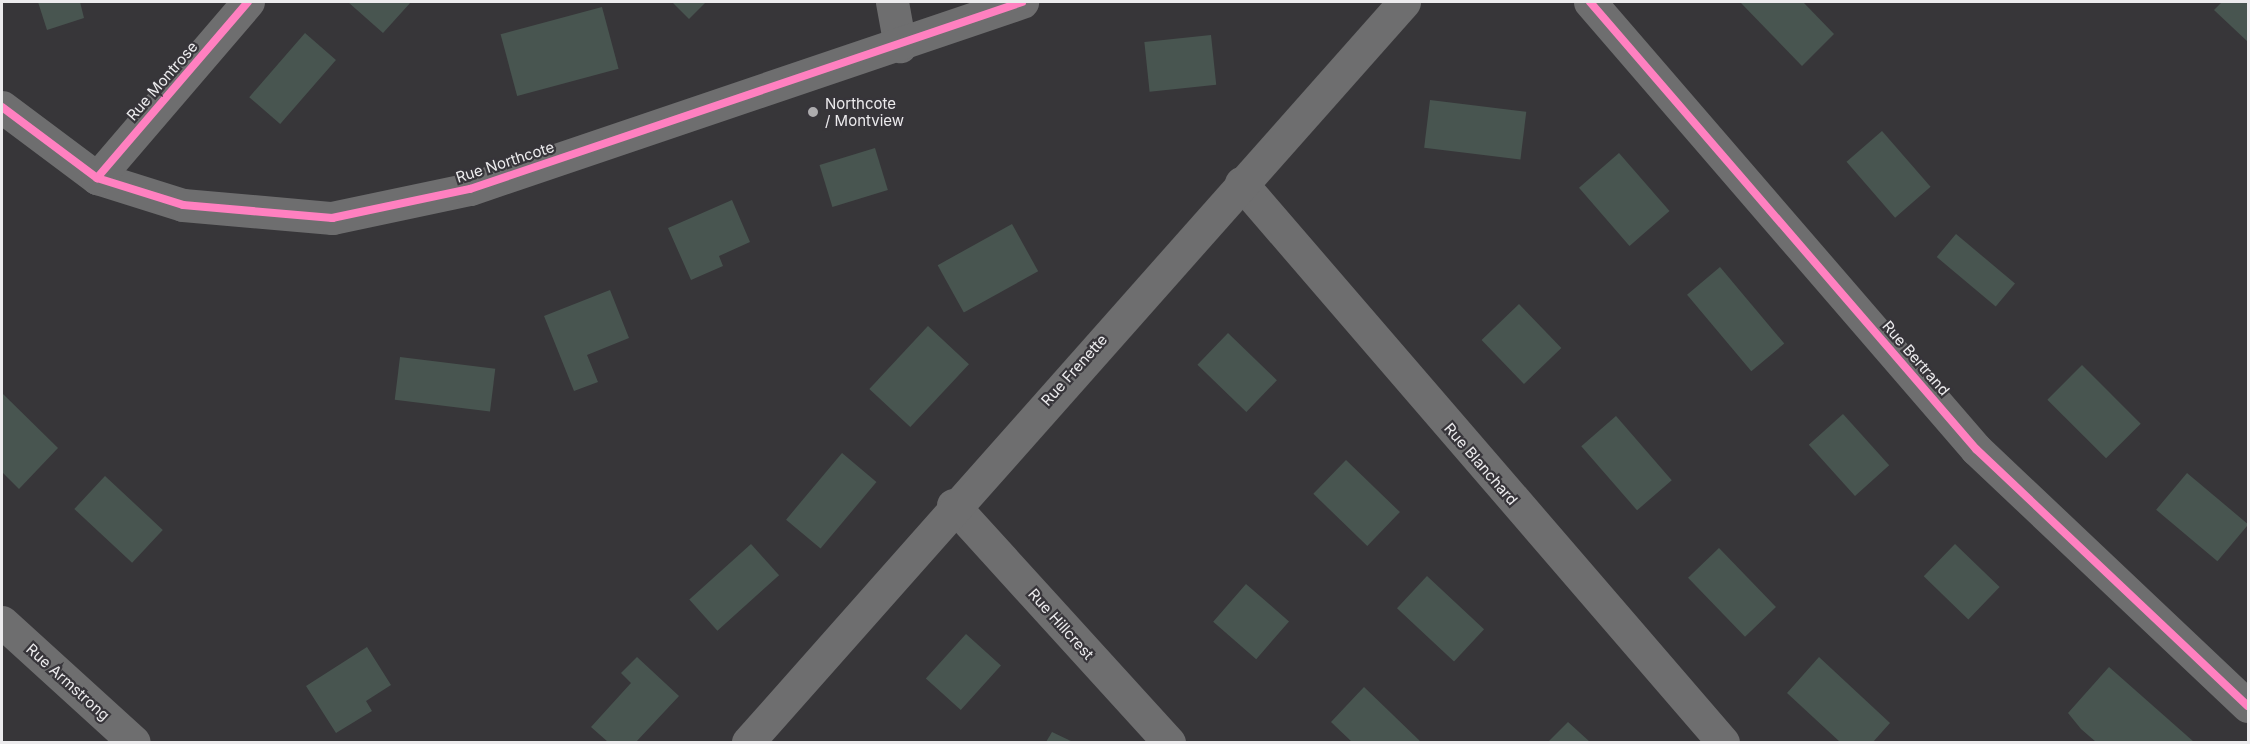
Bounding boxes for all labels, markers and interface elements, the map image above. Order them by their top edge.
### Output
street label: Rue Montrose [123,38,201,124]
place label: Northcote / Montview [825,94,904,129]
marker: Northcote / Montview [806,105,820,119]
street label: Rue Northcote [453,138,557,186]
street label: Rue Bertrand [1879,317,1953,399]
street label: Rue Frenette [1037,331,1111,409]
street label: Rue Blanchard [1441,419,1521,509]
street label: Rue Hillcrest [1025,585,1097,663]
street label: Rue Armstrong [23,640,113,724]

